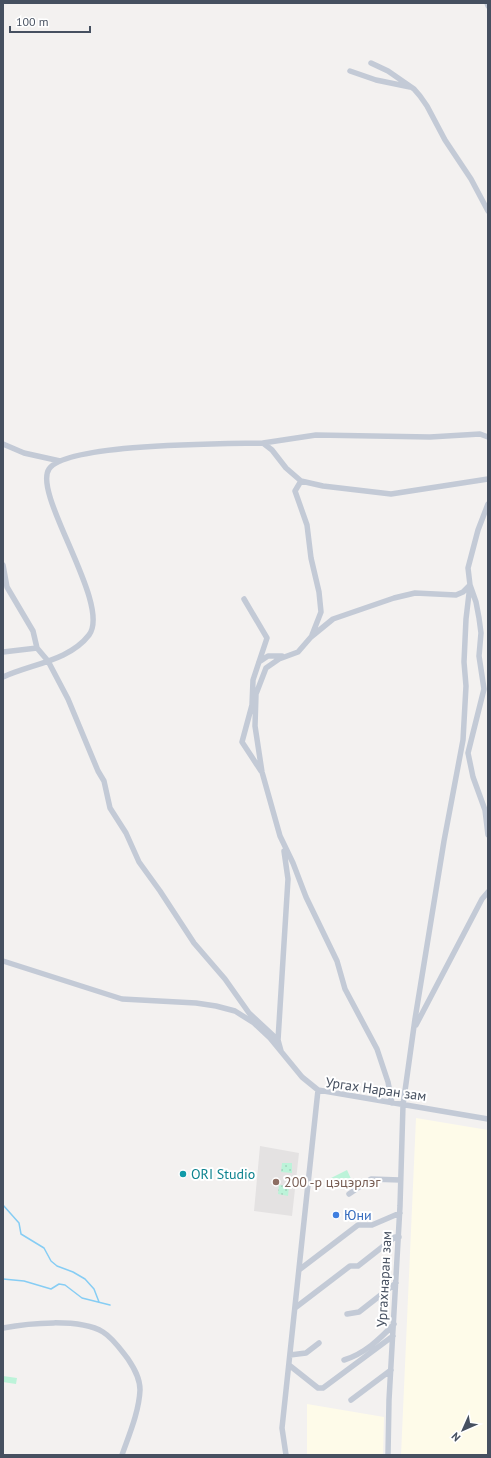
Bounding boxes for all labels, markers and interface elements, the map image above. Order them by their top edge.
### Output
scale bar [10,8,90,34]
text: 100 m [16,14,49,29]
street label: Ургах Наран зам [324,1073,428,1105]
place label: ORI Studio [191,1165,255,1183]
marker: ORI Studio [178,1169,188,1179]
place label: 200 -р цэцэрлэг [284,1173,381,1191]
marker: 200 -р цэцэрлэг [271,1177,281,1187]
place label: Юни [344,1206,372,1224]
marker: Юни [331,1210,341,1220]
street label: Ургахнаран зам [372,1230,396,1328]
north arrow [443,1410,483,1450]
text: N [448,1430,463,1445]

